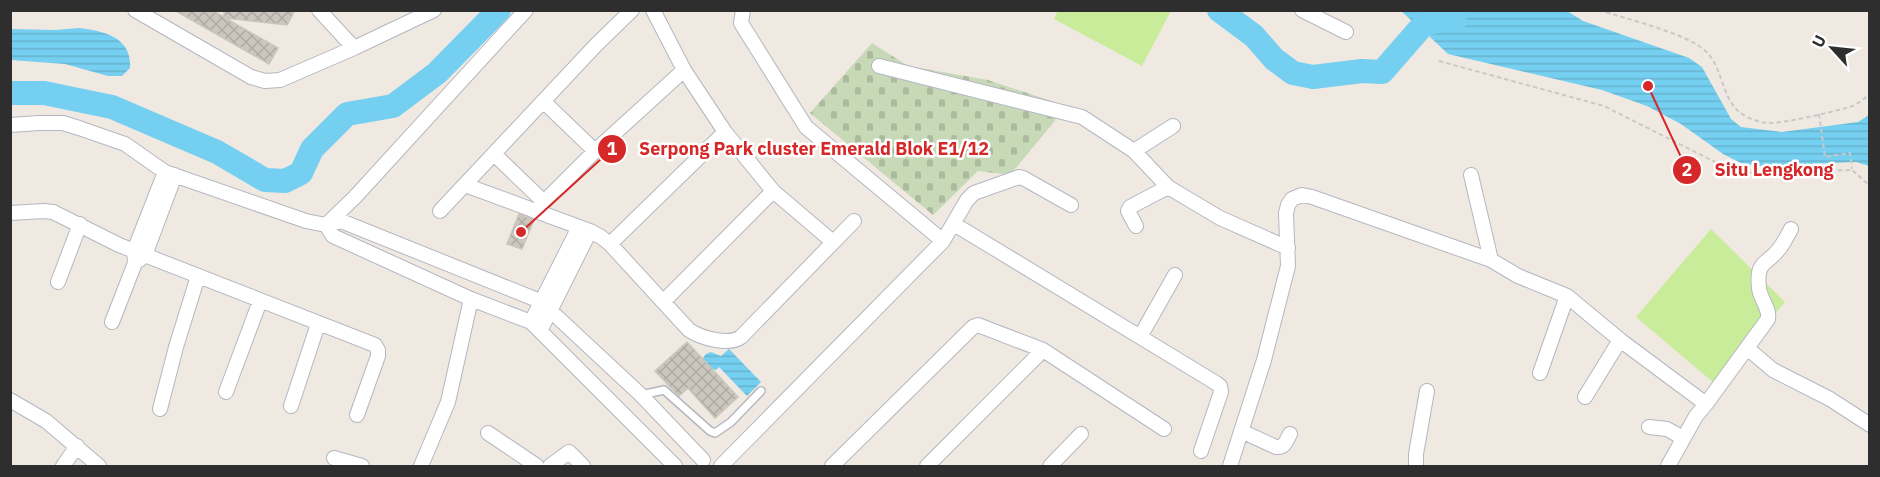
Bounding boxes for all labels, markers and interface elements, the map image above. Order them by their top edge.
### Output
north arrow [1802,18,1862,78]
text: U [1807,32,1830,51]
callout: Serpong Park cluster Emerald Blok E1/12 [597,131,1002,167]
text: 1 [607,137,618,160]
text: Serpong Park cluster Emerald Blok E1/12 [639,137,989,160]
callout: Situ Lengkong [1672,152,1845,188]
text: 2 [1682,158,1692,181]
text: Situ Lengkong [1714,158,1834,181]

